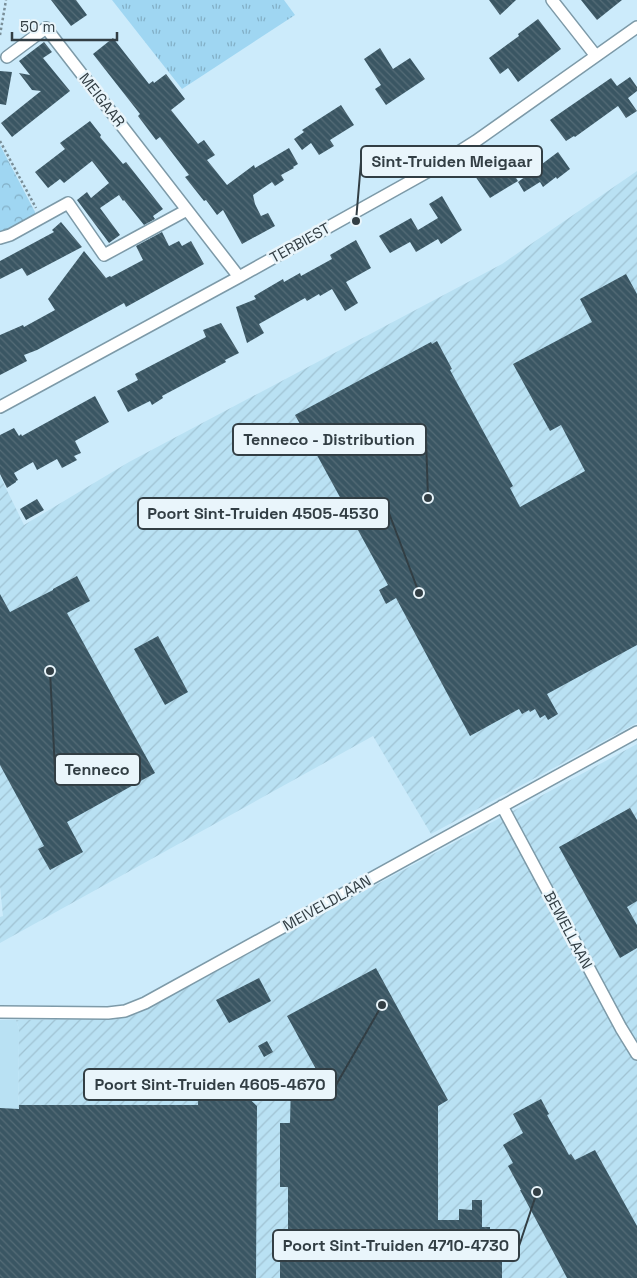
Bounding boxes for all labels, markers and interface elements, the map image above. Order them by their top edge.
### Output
scale bar [12,10,118,42]
text: 50 m [20,17,55,36]
street label: MEIGAAR [75,69,129,131]
callout: Sint-Truiden Meigaar [361,146,542,177]
text: Sint-Truiden Meigaar [371,151,533,172]
street label: TERBIEST [266,218,334,267]
callout: Tenneco - Distribution [233,424,426,455]
text: Tenneco - Distribution [243,429,415,450]
callout: Poort Sint-Truiden 4505-4530 [138,498,389,529]
text: Poort Sint-Truiden 4505-4530 [147,503,379,524]
callout: Tenneco [55,754,140,785]
text: Tenneco [64,759,130,780]
street label: MEIVELDLAAN [279,870,374,935]
street label: BEWELLAAN [540,888,597,972]
callout: Poort Sint-Truiden 4605-4670 [84,1069,336,1100]
text: Poort Sint-Truiden 4605-4670 [94,1074,326,1095]
callout: Poort Sint-Truiden 4710-4730 [273,1230,519,1261]
text: Poort Sint-Truiden 4710-4730 [283,1235,509,1256]

